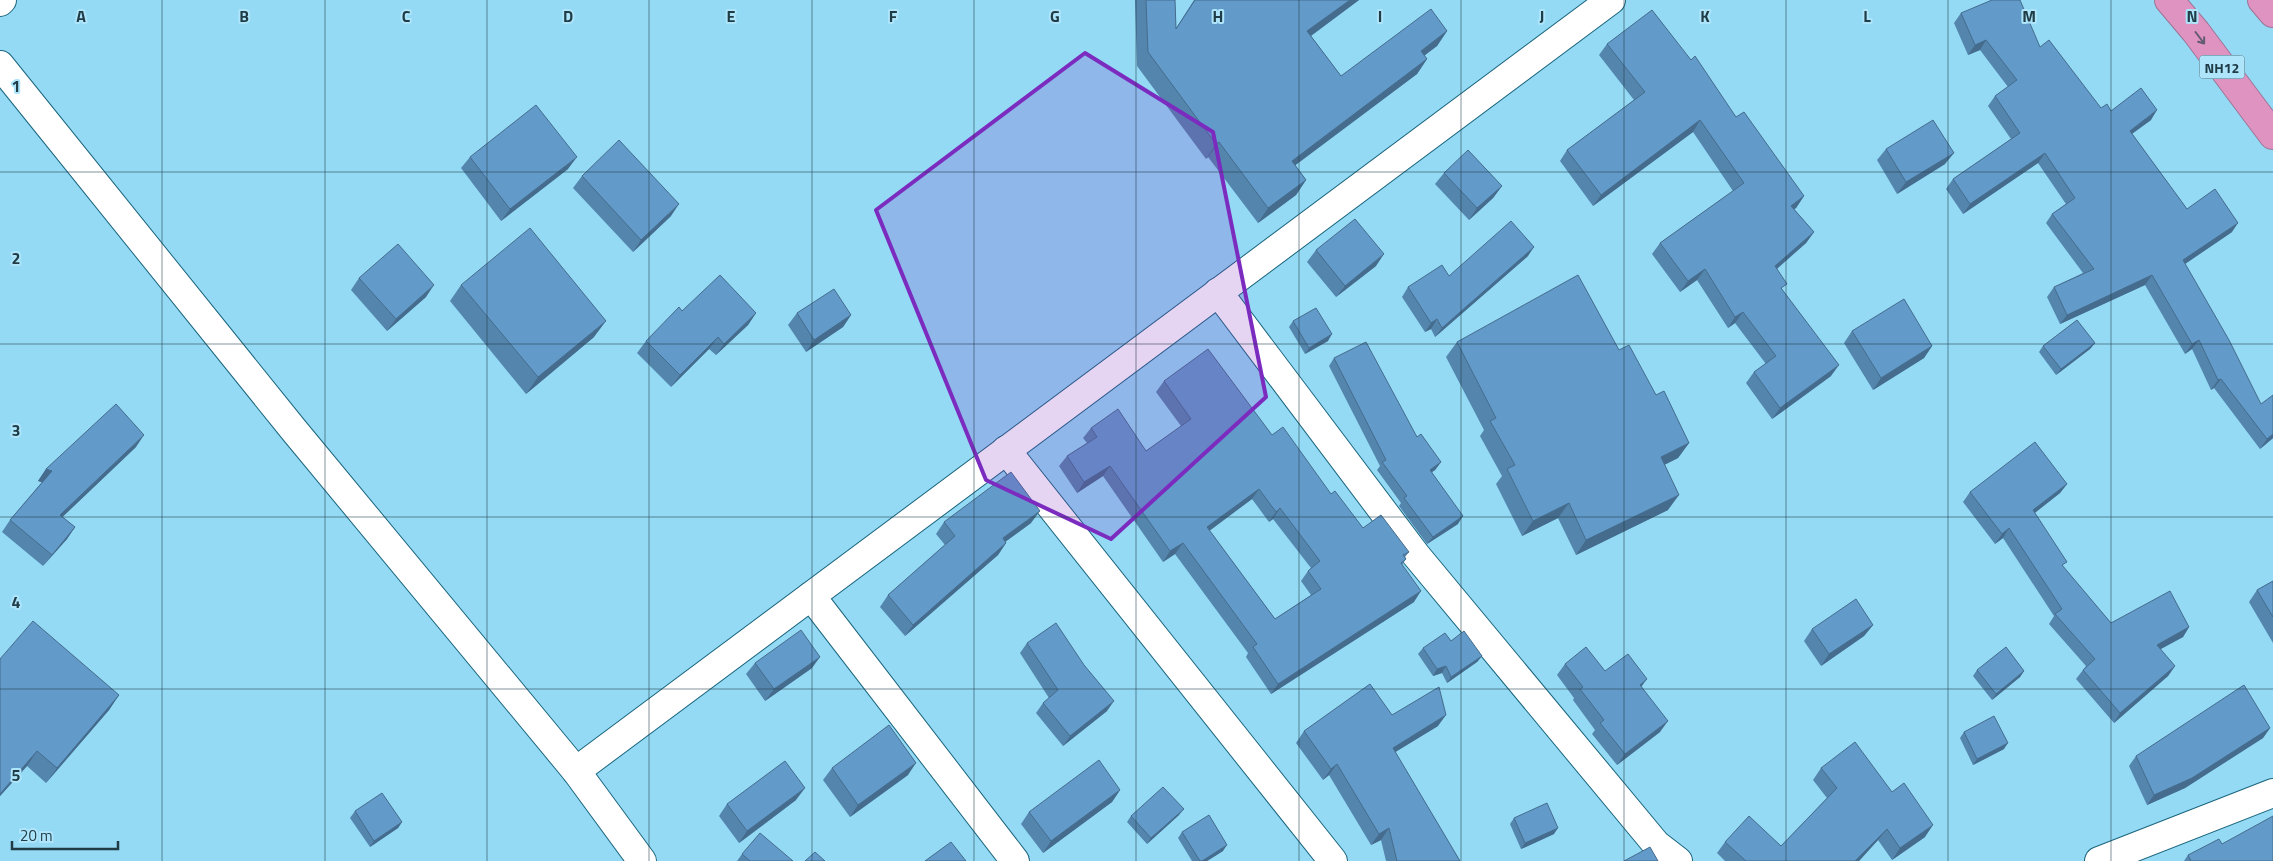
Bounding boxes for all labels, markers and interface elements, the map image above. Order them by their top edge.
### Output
text: A [76,4,86,28]
text: B [239,4,249,28]
text: C [402,4,411,28]
text: D [563,4,573,28]
text: E [727,4,736,28]
text: F [889,4,898,28]
text: G [1050,4,1060,28]
text: H [1213,4,1223,28]
text: I [1378,4,1382,28]
text: J [1540,4,1544,28]
text: K [1700,4,1710,28]
text: L [1863,4,1871,28]
text: M [2022,4,2036,28]
text: N [2186,4,2198,28]
one-way arrow [2195,31,2205,45]
road number: NH12 [2200,56,2244,78]
text: 1 [12,74,20,98]
text: 2 [12,246,20,270]
text: 3 [12,418,20,442]
text: 4 [12,590,21,614]
text: 5 [12,763,21,787]
scale bar [12,818,119,850]
text: 20 m [20,824,53,847]

